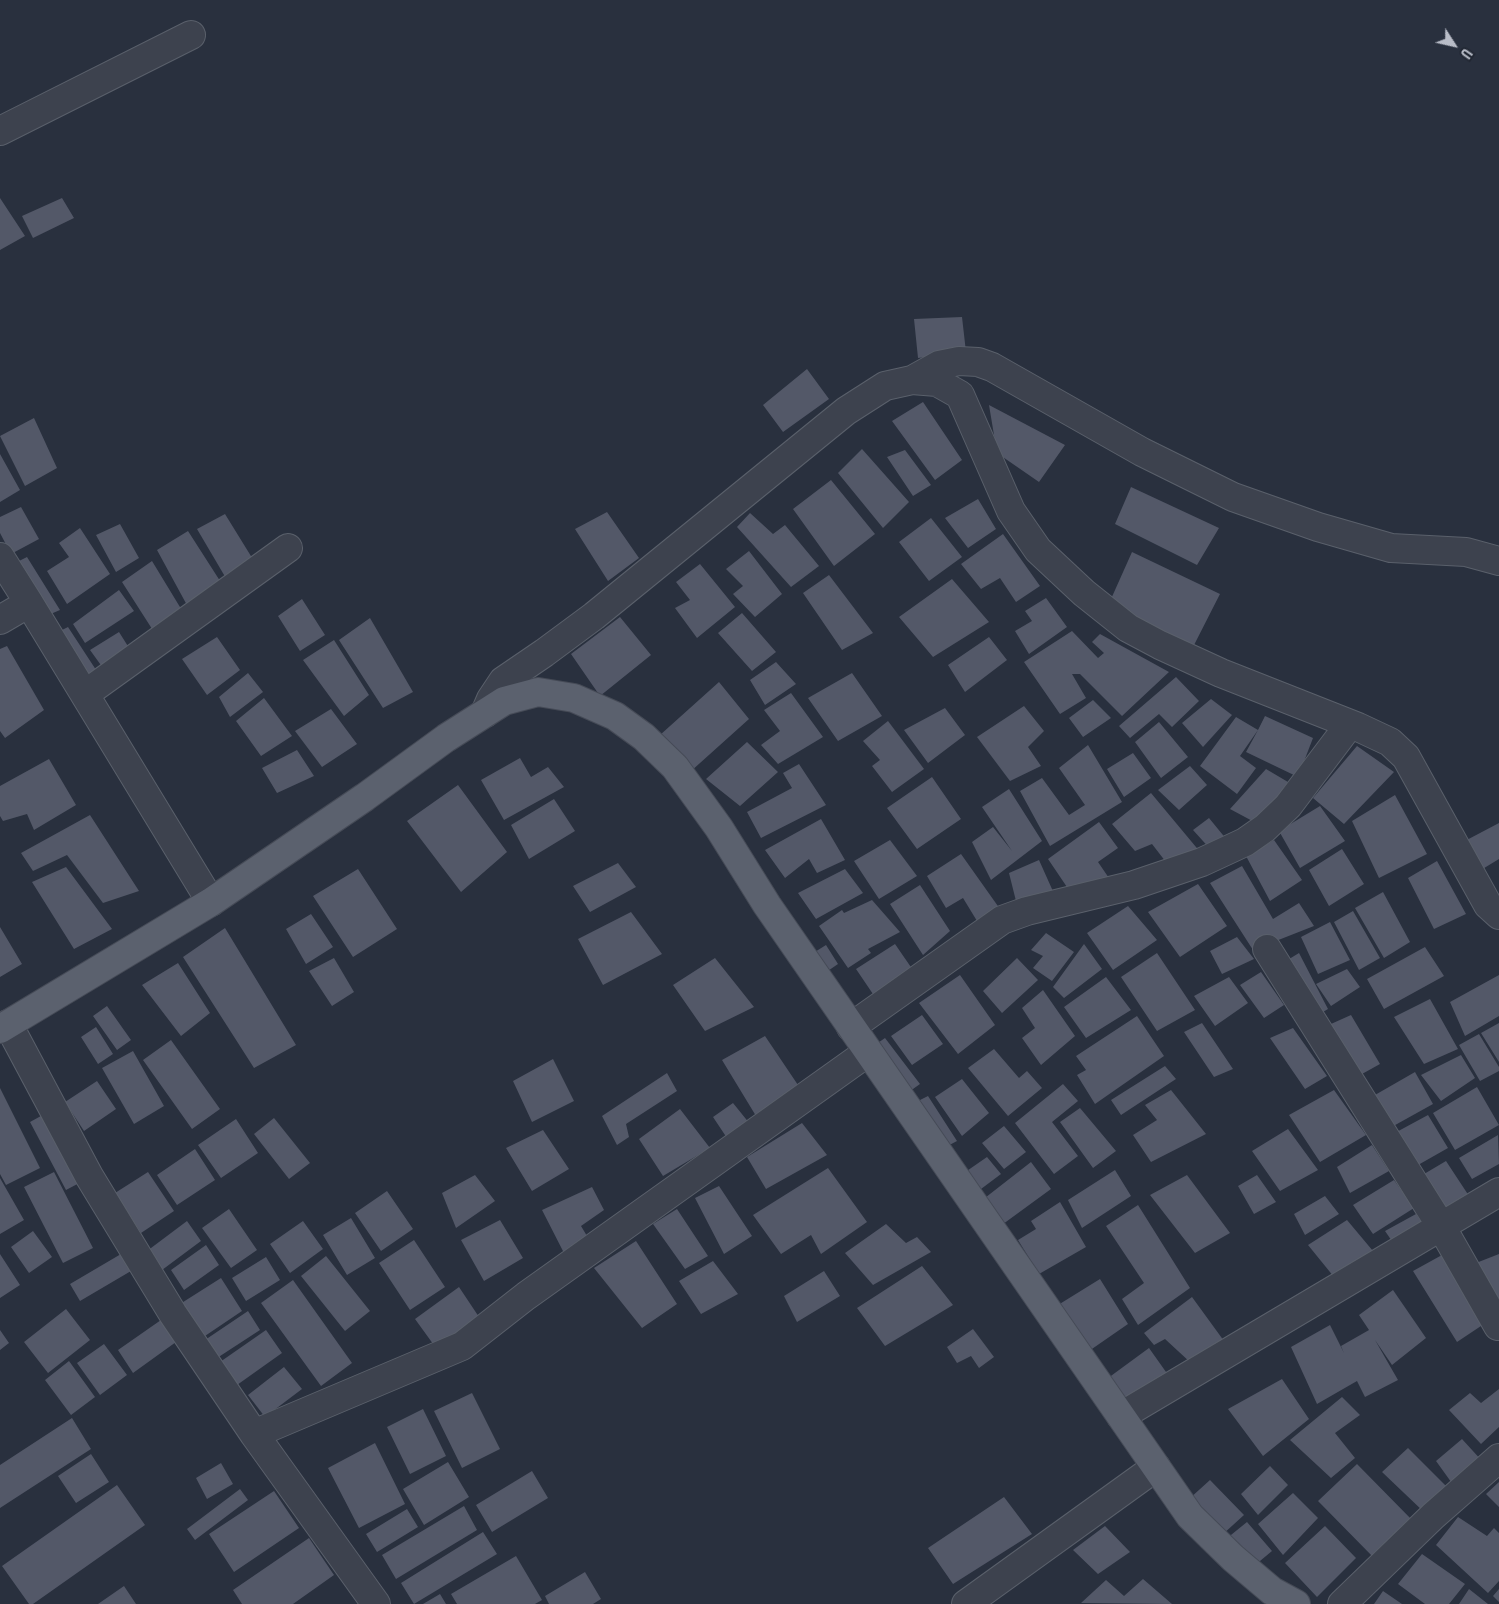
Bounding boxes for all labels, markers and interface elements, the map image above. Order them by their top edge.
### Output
north arrow [1429,20,1479,70]
text: U [1457,46,1475,61]

